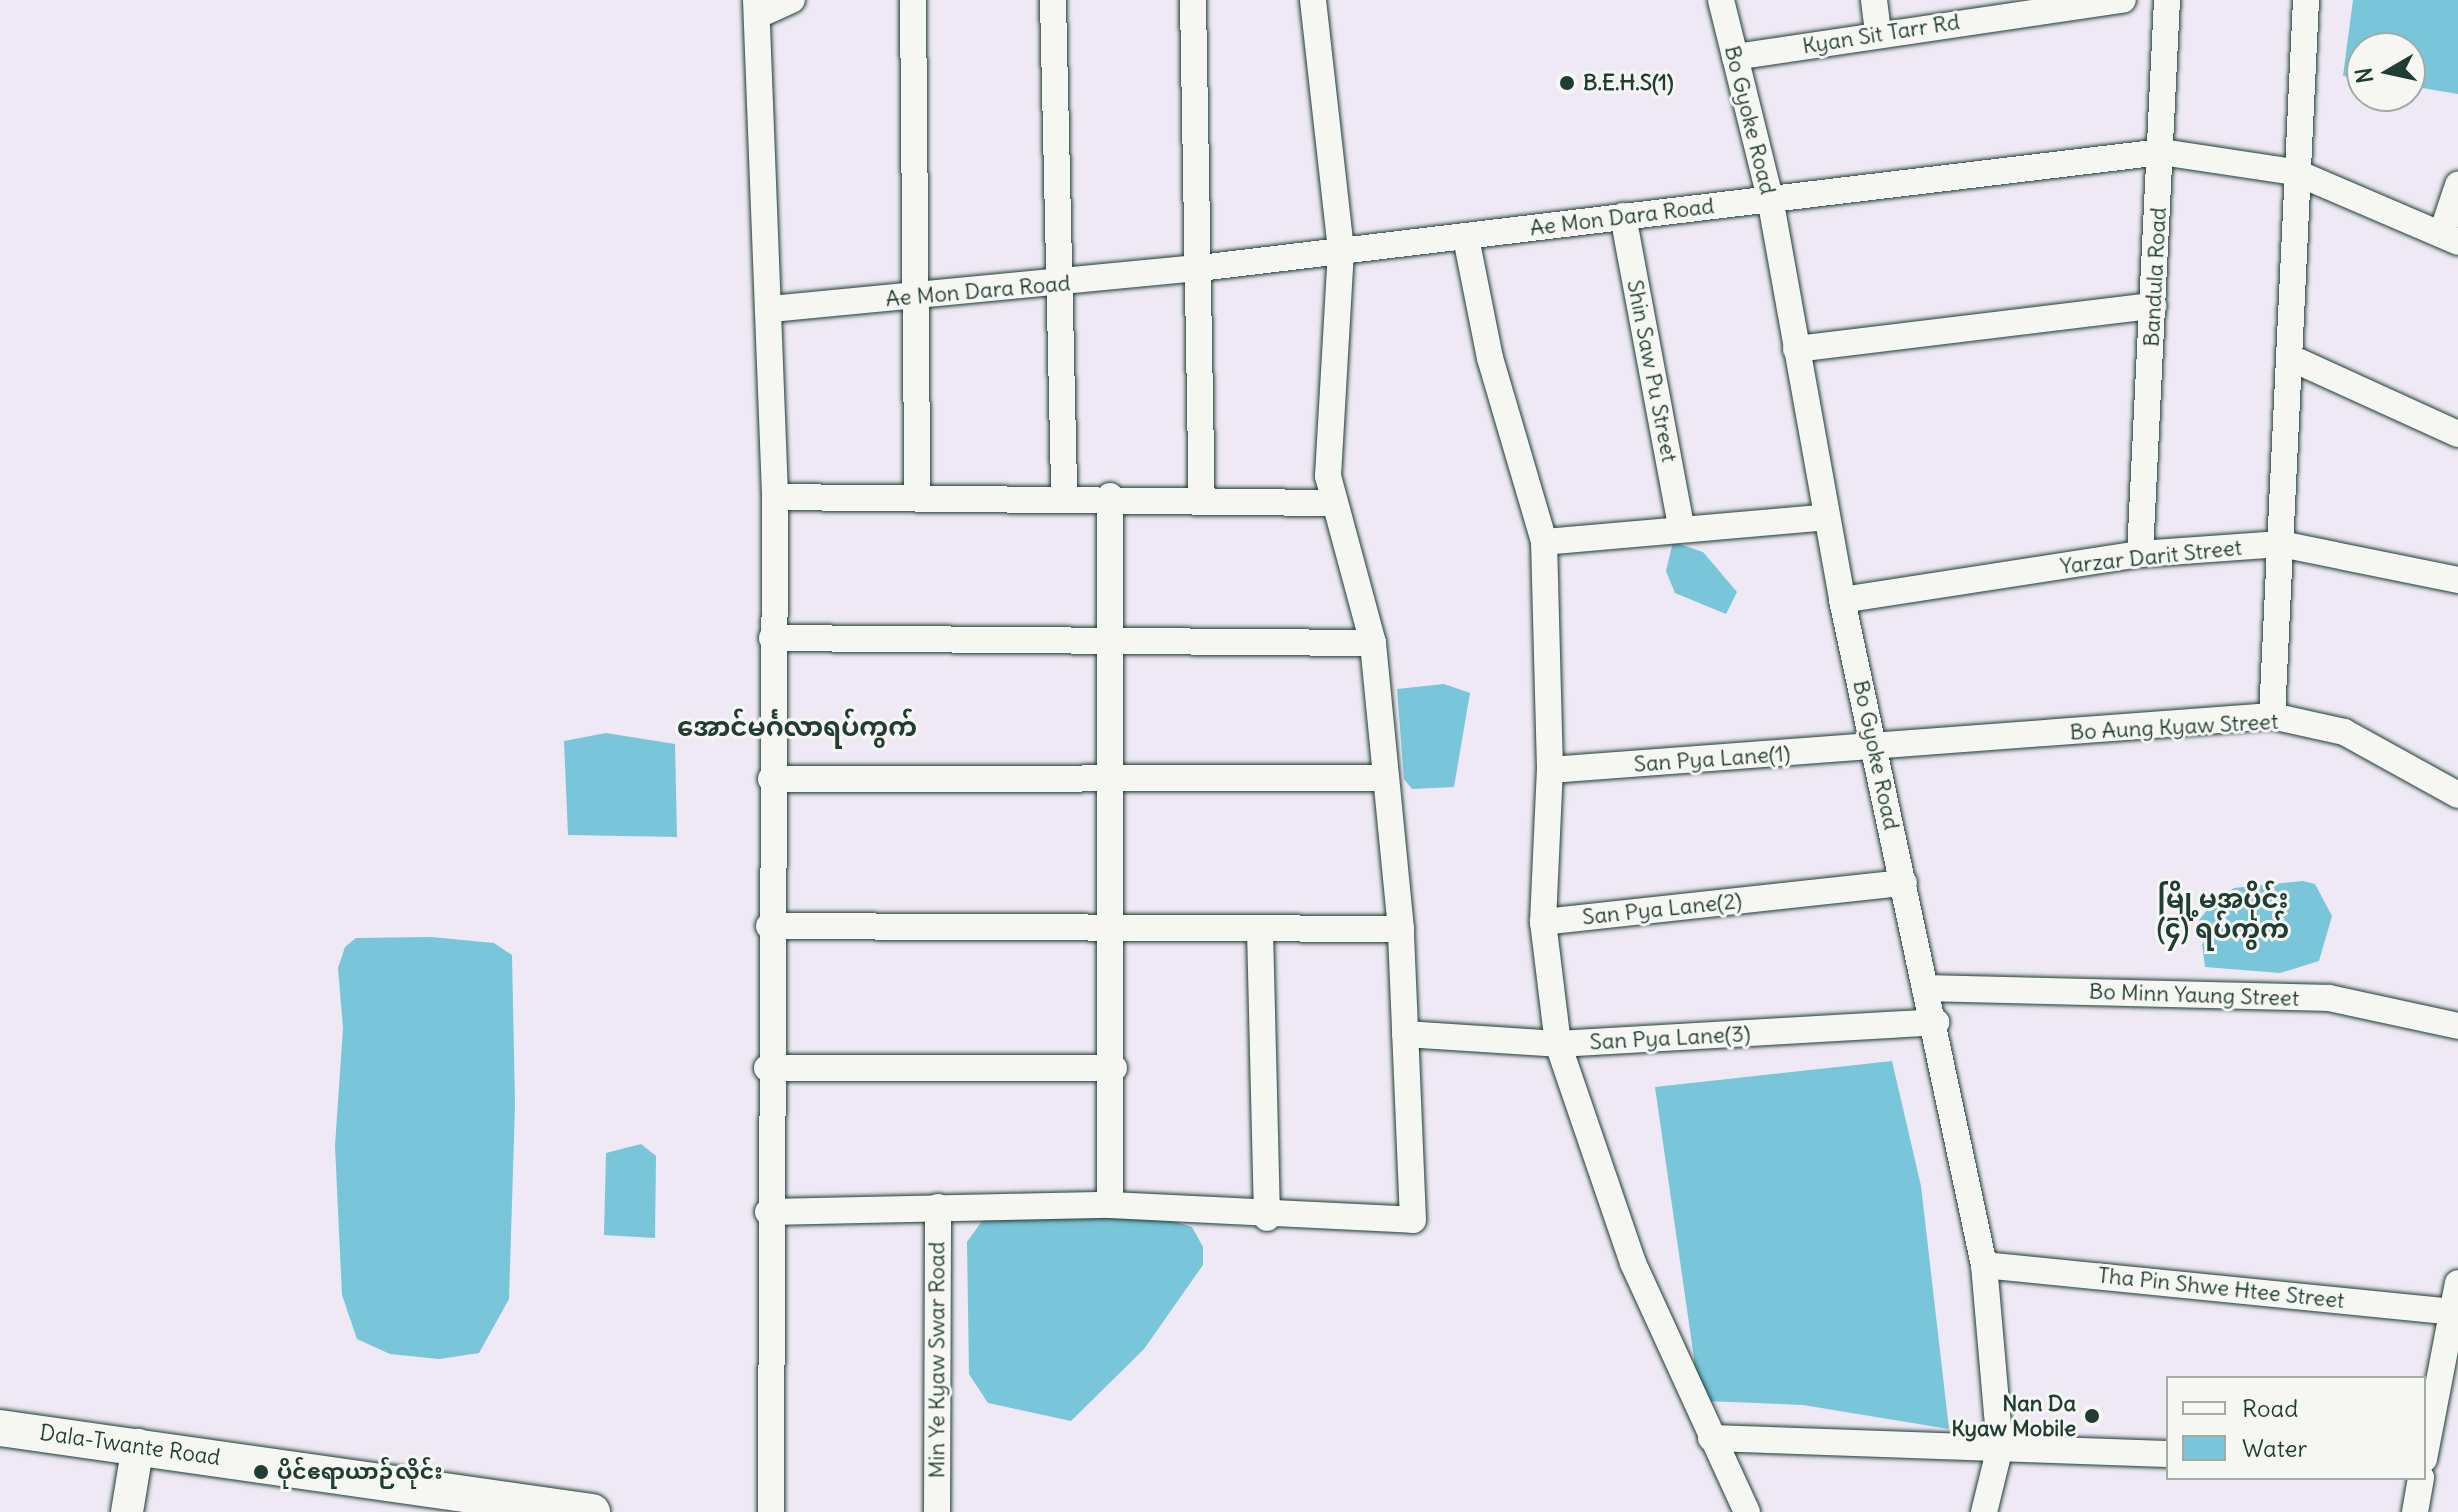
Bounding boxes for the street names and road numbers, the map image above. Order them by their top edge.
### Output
street label: Kyan Sit Tarr Rd [1800,9,1962,59]
street label: Bo Gyoke Road [1719,43,1781,197]
street label: Ae Mon Dara Road [1528,193,1716,241]
street label: Bandula Road [2138,207,2172,347]
street label: Ae Mon Dara Road [884,270,1072,312]
street label: Shin Saw Pu Street [1621,278,1683,464]
street label: Yarzar Darit Street [2059,534,2243,580]
street label: Bo Gyoke Road [1847,678,1905,832]
street label: Bo Aung Kyaw Street [2069,708,2279,746]
street label: San Pya Lane(1) [1633,740,1791,778]
street label: San Pya Lane(2) [1581,887,1743,931]
street label: Bo Minn Yaung Street [2088,978,2300,1012]
street label: San Pya Lane(3) [1589,1021,1751,1055]
street label: Min Ye Kyaw Swar Road [924,1242,950,1478]
street label: Tha Pin Shwe Htee Street [2096,1262,2346,1314]
street label: Dala-Twante Road [38,1419,222,1471]

